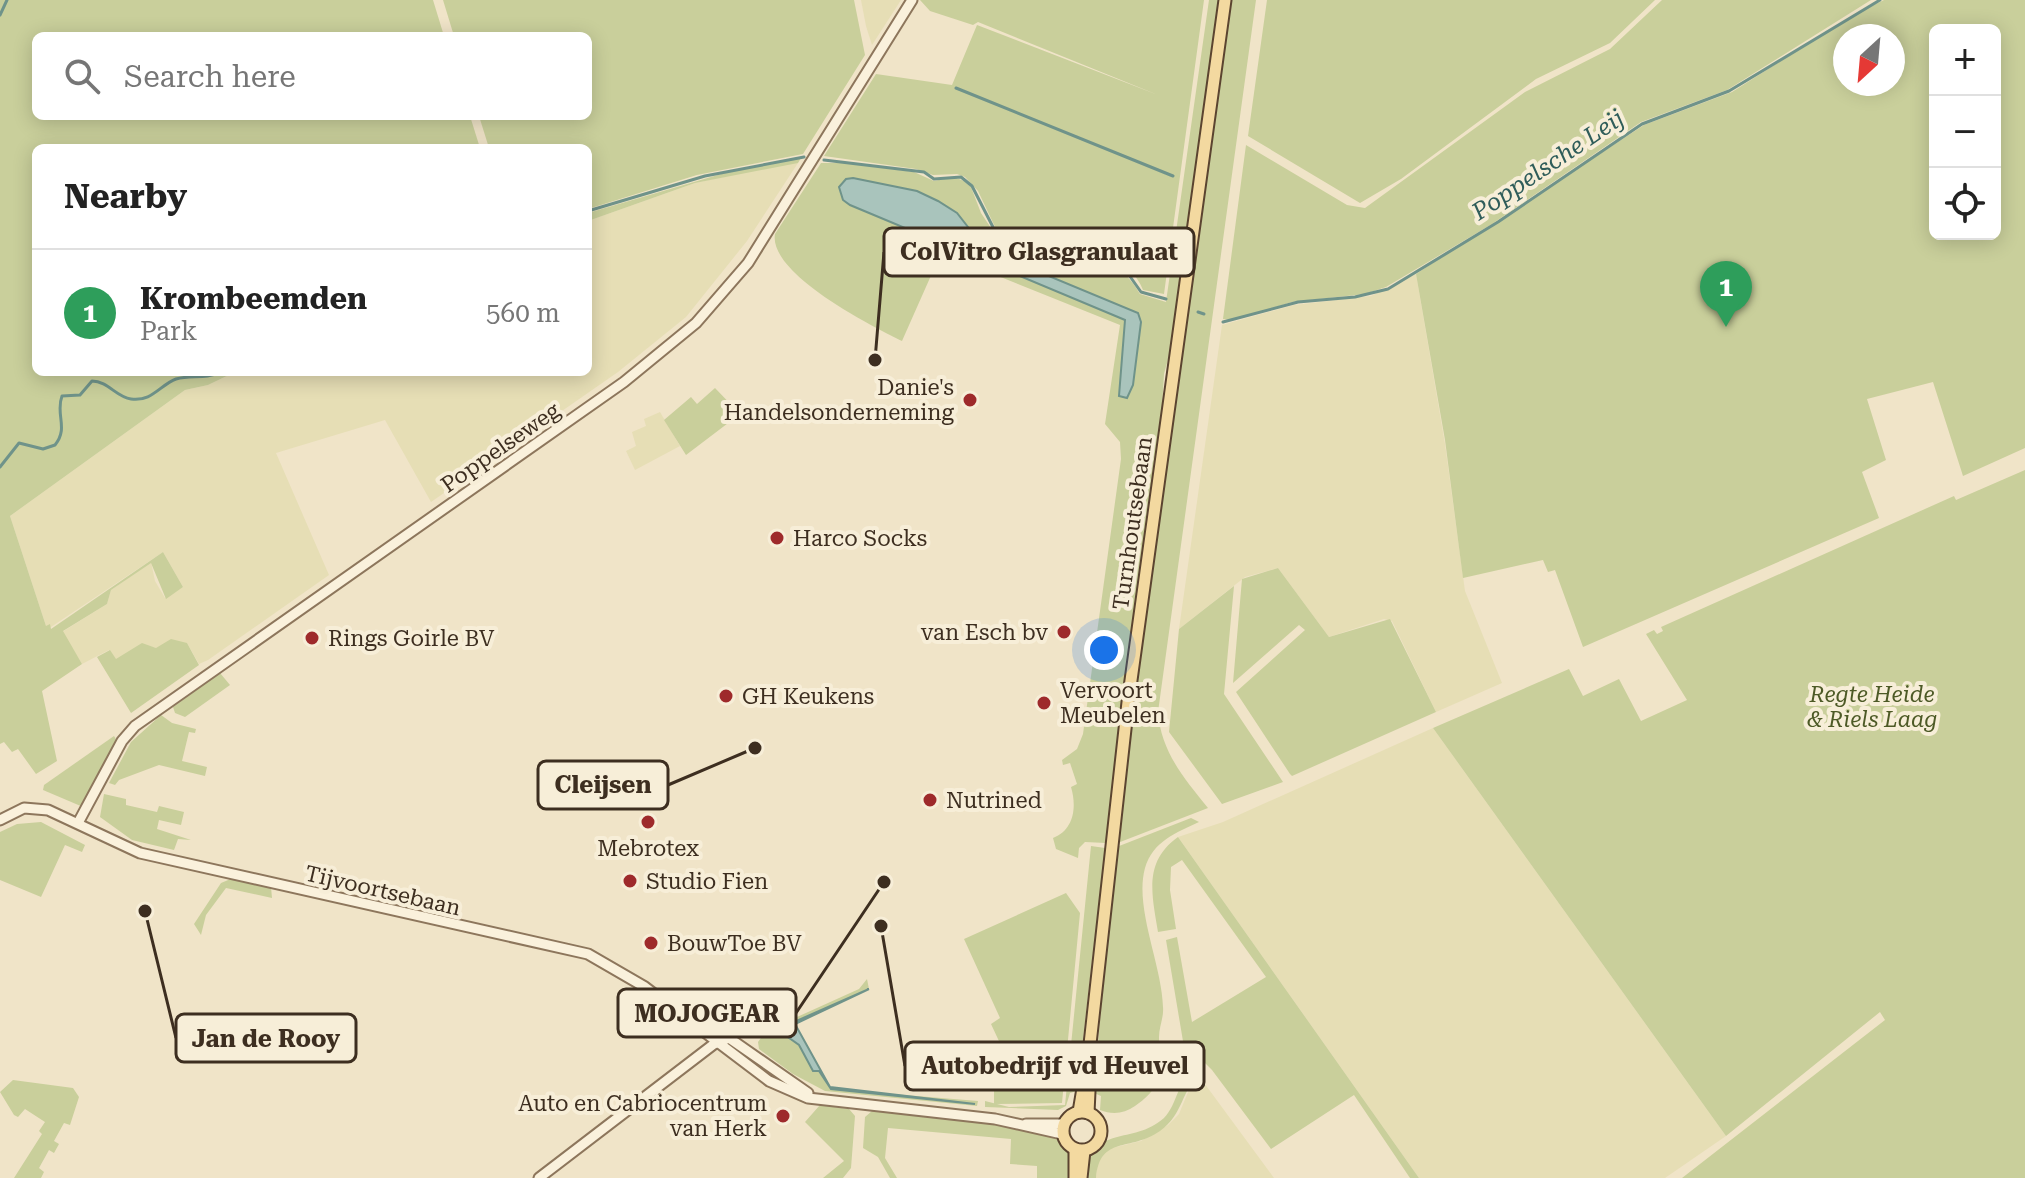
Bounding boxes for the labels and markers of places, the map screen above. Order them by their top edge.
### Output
callout: ColVitro Glasgranulaat [884,228,1194,276]
pin: 1 [1700,261,1752,327]
place label: Danie's Handelsonderneming [724,375,954,425]
marker: Danie's Handelsonderneming [961,391,979,409]
place label: Harco Socks [793,526,927,551]
marker: Harco Socks [768,529,786,547]
place label: van Esch bv [921,620,1048,645]
marker: van Esch bv [1055,623,1073,641]
place label: Rings Goirle BV [328,626,495,651]
marker: Rings Goirle BV [303,629,321,647]
place label: Vervoort Meubelen [1060,678,1166,728]
place label: GH Keukens [742,684,874,709]
marker: GH Keukens [717,687,735,705]
marker: Vervoort Meubelen [1035,694,1053,712]
callout: Cleijsen [538,761,668,809]
place label: Nutrined [946,788,1042,813]
marker: Nutrined [921,791,939,809]
marker: Mebrotex [639,813,657,831]
place label: Mebrotex [597,836,699,861]
place label: Studio Fien [646,869,768,894]
marker: Studio Fien [621,872,639,890]
place label: BouwToe BV [667,931,802,956]
marker: BouwToe BV [642,934,660,952]
callout: MOJOGEAR [618,989,796,1037]
callout: Jan de Rooy [176,1014,356,1062]
callout: Autobedrijf vd Heuvel [905,1042,1204,1090]
place label: Auto en Cabriocentrum van Herk [518,1091,767,1141]
marker: Auto en Cabriocentrum van Herk [774,1107,792,1125]

